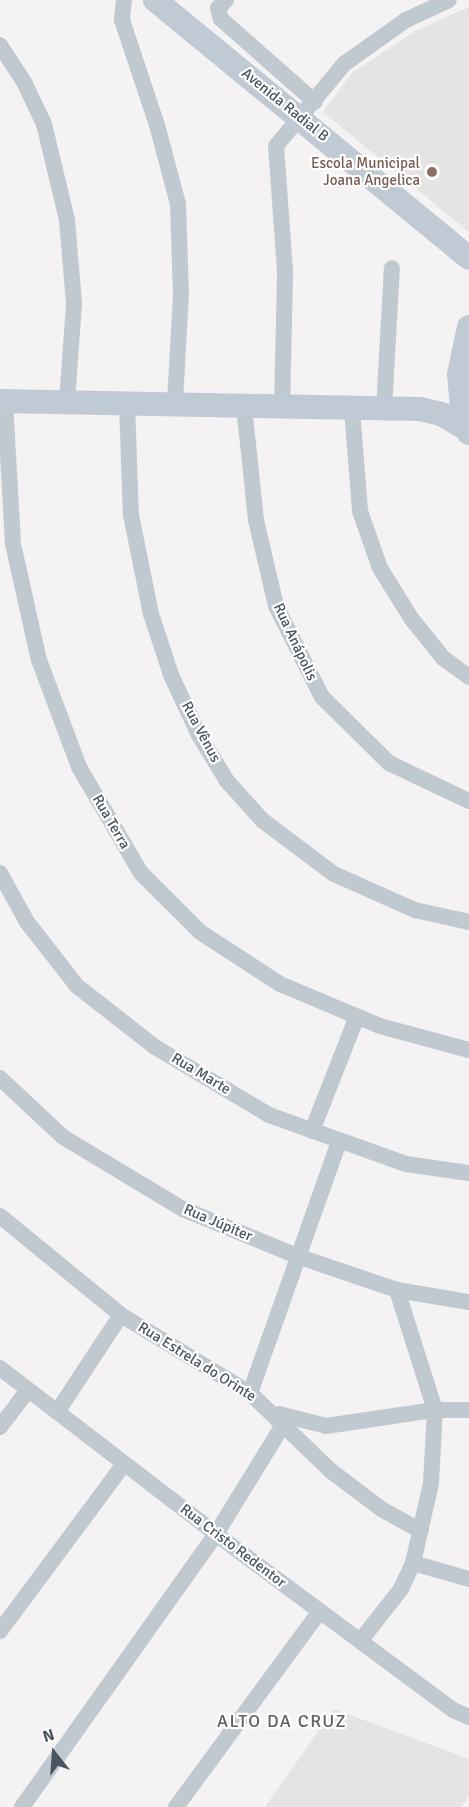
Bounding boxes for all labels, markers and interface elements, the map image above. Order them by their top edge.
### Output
street label: Avenida Radial B [238,64,332,146]
place label: Escola Municipal Joana Angelica [311,154,420,189]
marker: Escola Municipal Joana Angelica [425,165,439,179]
street label: Rua Anápolis [269,600,321,684]
street label: Rua Vênus [178,699,224,765]
street label: Rua Terra [88,792,134,852]
street label: Rua Marte [168,1049,234,1099]
street label: Rua Júpiter [181,1200,255,1246]
street label: Rua Estrela do Orinte [135,1318,259,1406]
street label: Rua Cristo Redentor [177,1500,289,1592]
district label: ALTO DA CRUZ [217,1710,347,1732]
north arrow [24,1723,84,1783]
text: N [40,1725,57,1747]

